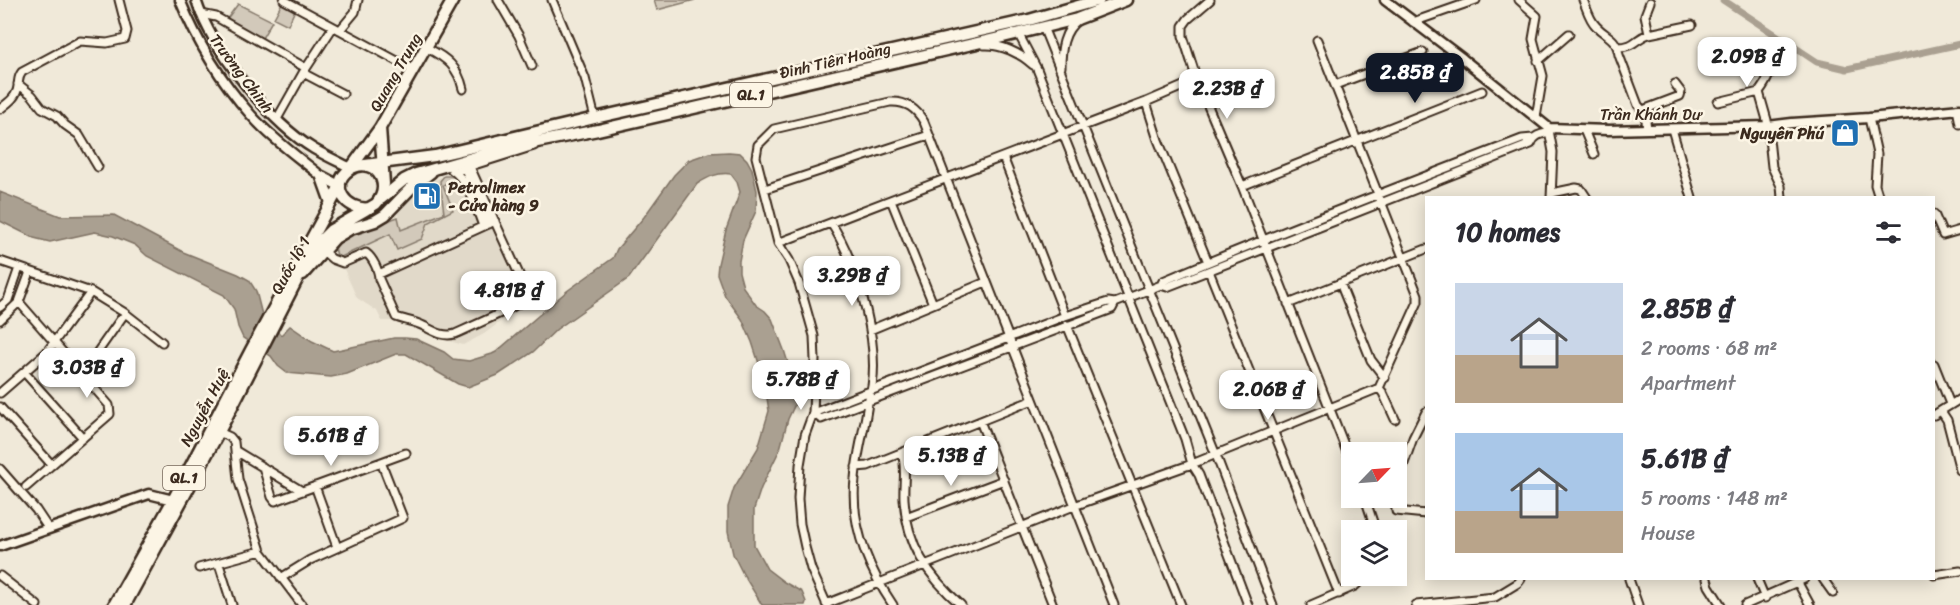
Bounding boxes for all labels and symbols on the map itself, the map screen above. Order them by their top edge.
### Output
street label: Trường Chinh [202,27,281,120]
street label: Quang Trung [361,27,430,117]
street label: Đinh Tiên Hoàng [777,34,894,87]
pin: 2.09B ₫ [1692,37,1802,88]
pin: 2.85B ₫ [1360,53,1470,104]
pin: 2.23B ₫ [1172,69,1282,120]
road number: QL.1 [730,83,772,107]
street label: Trần Khánh Dư [1600,100,1703,129]
shop icon: Nguyên Phú [1829,117,1861,149]
place label: Nguyên Phú [1739,119,1824,148]
place label: Petrolimex - Cửa hàng 9 [448,173,539,220]
fuel station icon: Petrolimex - Cửa hàng 9 [411,180,443,212]
street label: Quốc lộ 1 [262,231,318,300]
pin: 3.29B ₫ [797,256,907,307]
pin: 4.81B ₫ [453,271,563,322]
pin: 3.03B ₫ [32,348,142,399]
pin: 5.78B ₫ [746,360,856,411]
street label: Nguyễn Huệ [172,362,238,452]
pin: 2.06B ₫ [1213,370,1323,421]
pin: 5.61B ₫ [276,416,386,467]
pin: 5.13B ₫ [896,436,1006,487]
north arrow [1341,442,1407,508]
road number: QL.1 [163,466,205,490]

